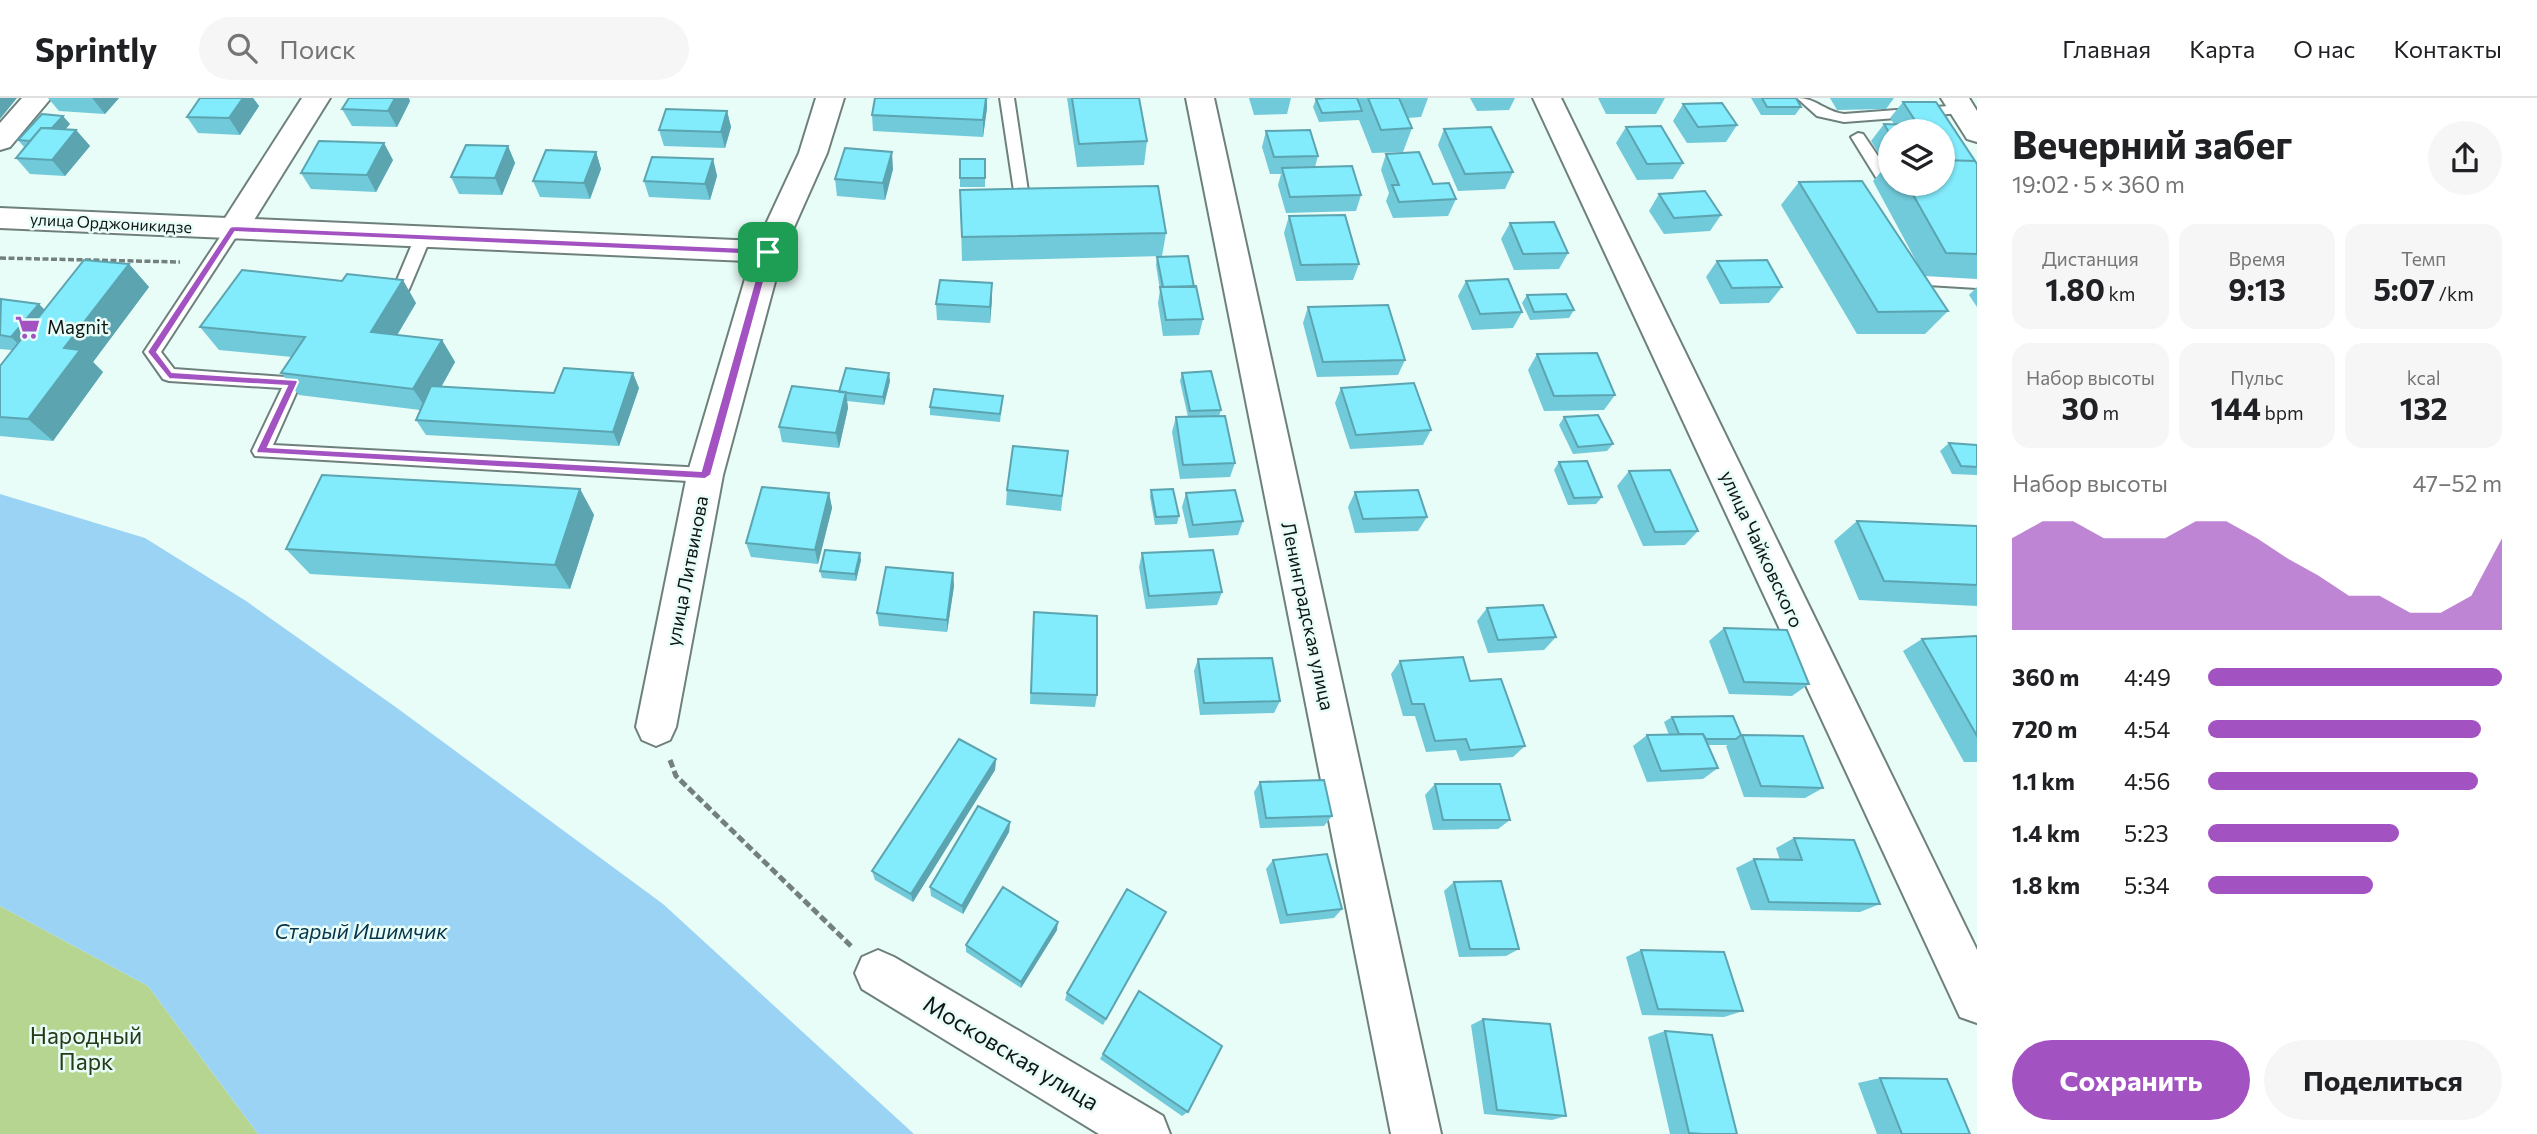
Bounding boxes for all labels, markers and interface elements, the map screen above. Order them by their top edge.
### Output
search box [199,17,689,80]
text: Sprintly [35,28,157,69]
icon: search [223,29,261,67]
text: Поиск [279,33,356,64]
text: Главная [2062,34,2151,63]
text: Карта [2189,34,2255,63]
text: О нас [2293,34,2355,63]
text: Контакты [2393,34,2502,63]
map controls [1878,119,1955,196]
button: layers [1878,119,1955,196]
text: Вечерний забег [2012,120,2292,167]
button: share [2428,121,2502,195]
text: 19:02 · 5 × 360 m [2012,170,2185,198]
street label: улица Орджоникидзе [30,209,192,236]
pin [738,222,798,282]
icon: arrive [749,233,787,271]
text: Дистанция [2042,247,2139,270]
text: Время [2229,247,2285,270]
text: Темп [2401,247,2446,270]
text: 1.80 [2045,270,2105,307]
text: 9:13 [2228,270,2286,307]
text: 5:07 [2373,270,2435,307]
text: km [2105,282,2135,305]
text: /km [2435,282,2474,305]
supermarket icon: Magnit [13,313,41,341]
place label: Magnit [47,315,109,338]
text: Набор высоты [2026,366,2155,389]
text: Пульс [2230,366,2284,389]
text: kcal [2407,366,2441,389]
text: 30 [2062,389,2099,426]
text: 144 [2210,389,2261,426]
text: 132 [2400,389,2448,426]
text: m [2099,401,2119,424]
text: bpm [2261,401,2304,424]
street label: улица Чайковского [1716,467,1809,631]
text: Набор высоты [2012,469,2168,497]
text: 47–52 m [2413,469,2502,497]
street label: улица Литвинова [661,494,712,648]
street label: Ленинградская улица [1277,519,1340,712]
text: 360 m [2012,663,2079,691]
text: 4:49 [2124,663,2171,691]
text: 720 m [2012,715,2077,743]
text: 4:54 [2124,715,2170,743]
text: 1.1 km [2012,767,2075,795]
text: 4:56 [2124,767,2170,795]
text: 1.4 km [2012,819,2080,847]
text: 5:23 [2124,819,2169,847]
text: 1.8 km [2012,871,2080,899]
text: 5:34 [2124,871,2170,899]
water label: Старый Ишимчик [275,918,448,943]
street label: Московская улица [919,989,1104,1116]
park label: Народный Парк [30,1021,142,1075]
button: Сохранить [2012,1040,2250,1120]
button: Поделиться [2264,1040,2502,1120]

